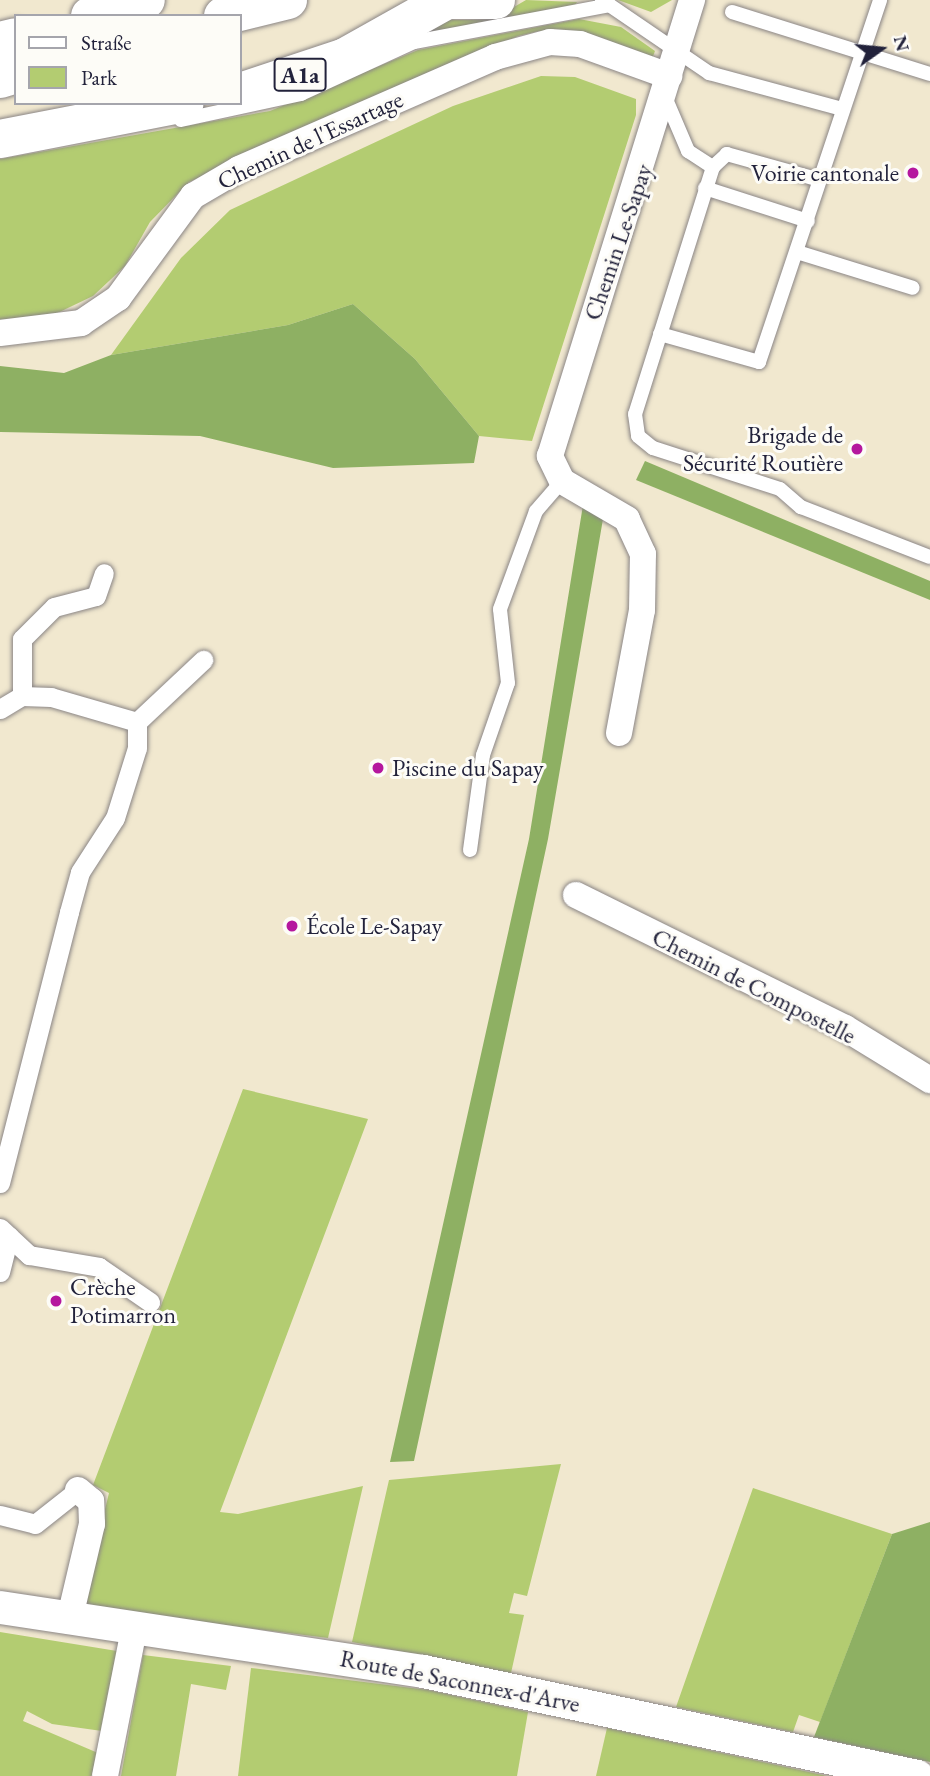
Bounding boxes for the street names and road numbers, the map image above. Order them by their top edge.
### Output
road number: A1a [272,55,328,94]
street label: Chemin de l'Essartage [213,84,407,196]
street label: Chemin Le-Sapay [578,160,658,324]
street label: Chemin de Compostelle [647,922,861,1050]
street label: Route de Saconnex-d'Arve [338,1644,582,1718]

